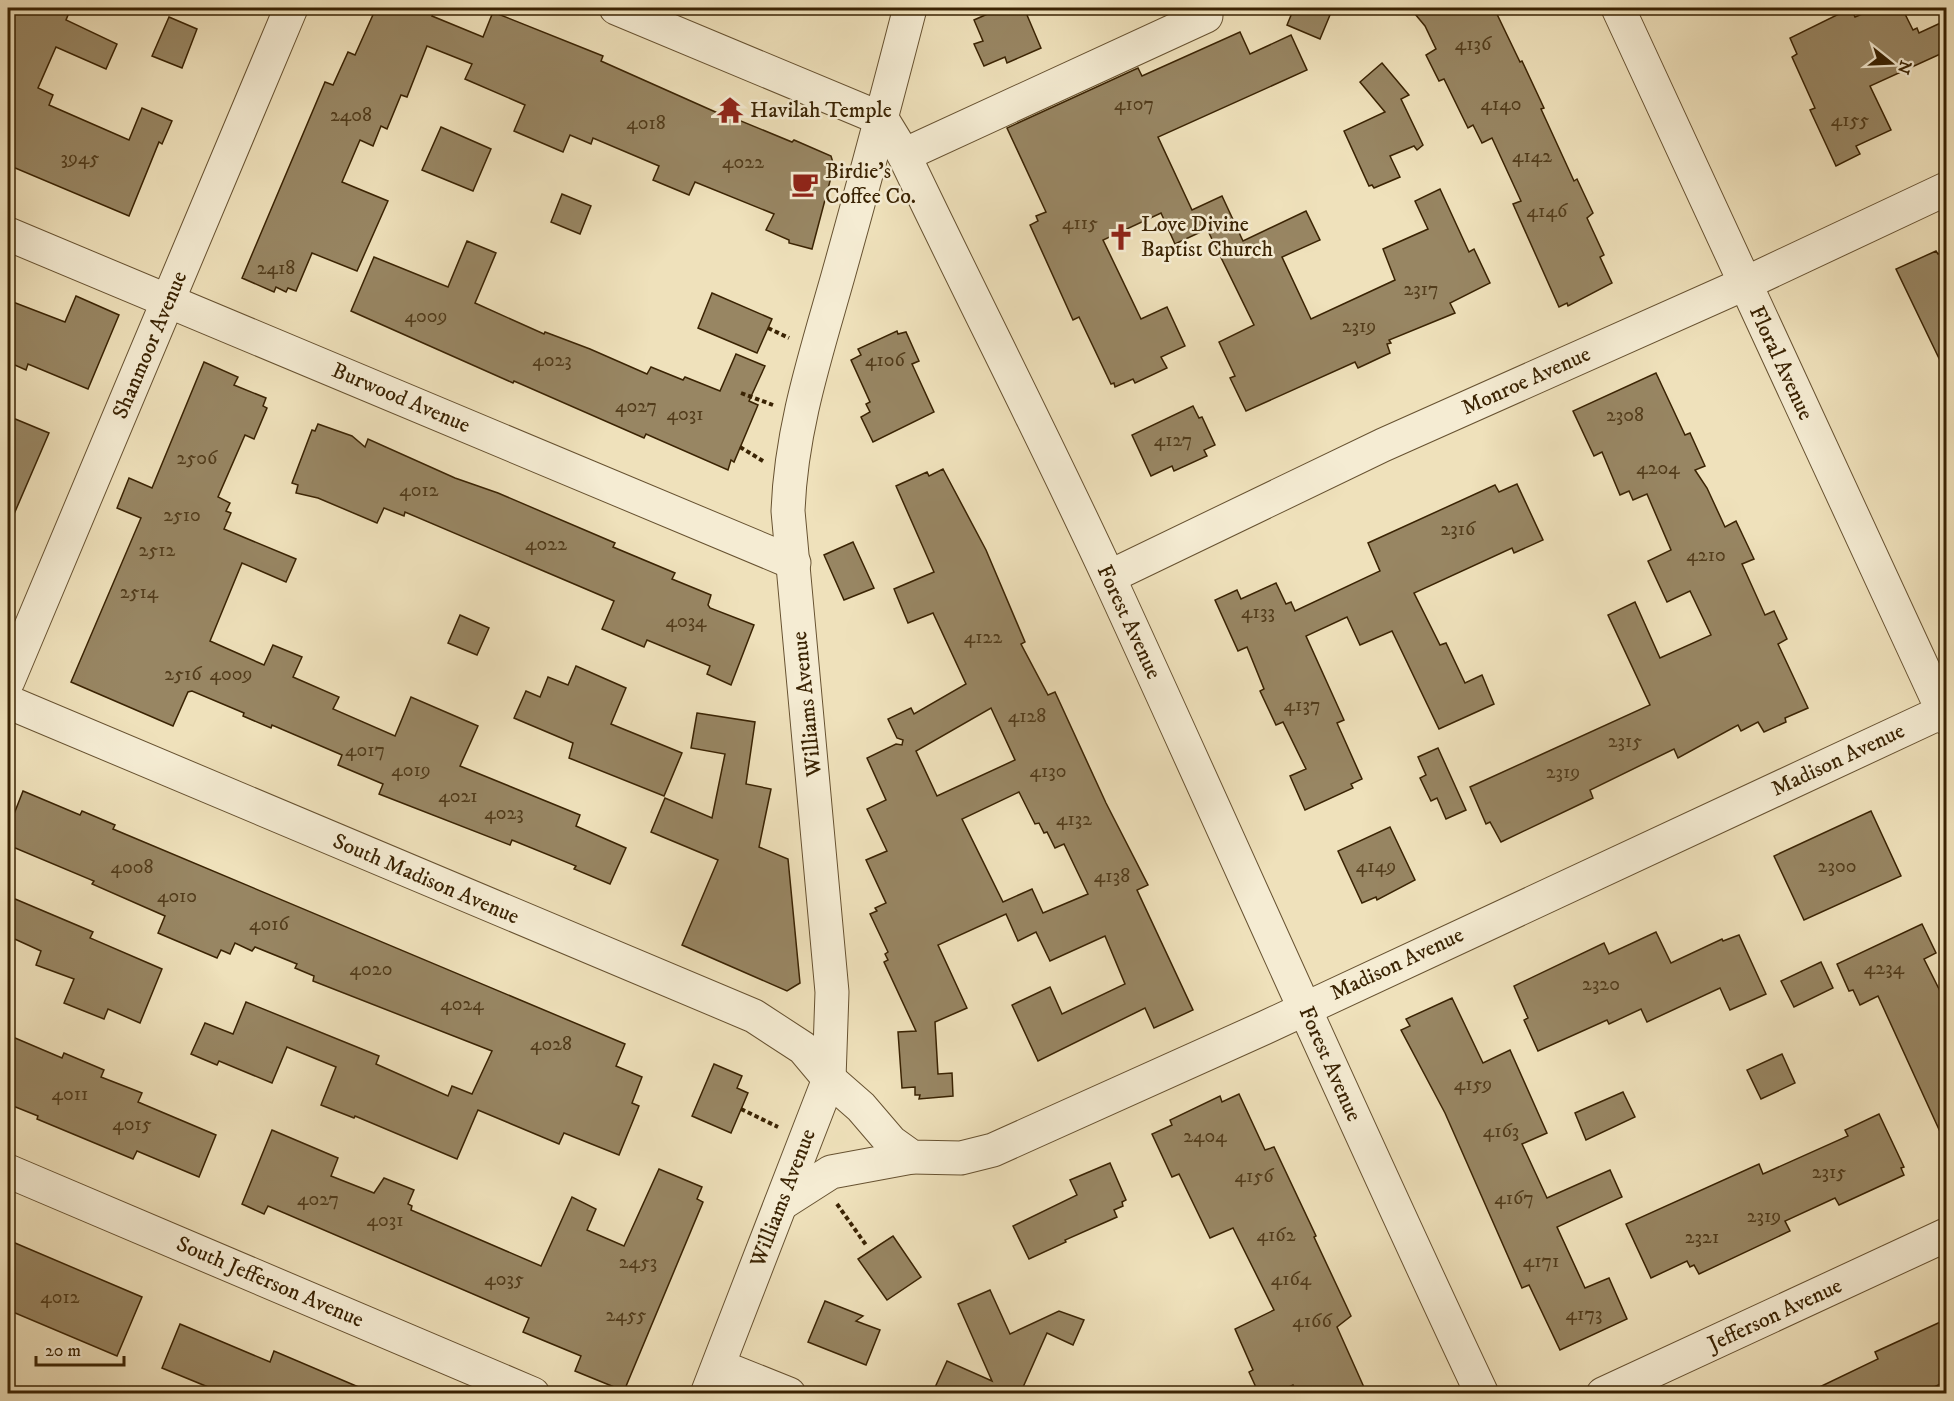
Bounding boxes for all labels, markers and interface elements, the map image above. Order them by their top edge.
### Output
house number: 4136 [1455,32,1492,57]
north arrow [1861,33,1921,93]
text: N [1893,58,1916,77]
house number: 4107 [1114,92,1154,117]
house number: 4140 [1480,92,1522,117]
temple icon: Havilah Temple [715,95,745,125]
place label: Havilah Temple [750,97,892,124]
house number: 2408 [330,103,372,128]
house number: 4155 [1831,108,1869,133]
house number: 4018 [626,111,666,136]
house number: 4142 [1512,144,1552,169]
house number: 3945 [61,146,99,171]
house number: 4022 [722,150,764,175]
place label: Birdie’s Coffee Co. [825,158,916,210]
cafe icon: Birdie’s Coffee Co. [790,169,820,199]
house number: 4146 [1527,199,1568,224]
house number: 4115 [1062,211,1098,236]
place label: Love Divine Baptist Church [1141,211,1273,263]
church icon: Love Divine Baptist Church [1106,222,1136,252]
house number: 2418 [257,256,295,281]
street label: Shanmoor Avenue [107,267,193,423]
house number: 2317 [1403,277,1439,302]
street label: Floral Avenue [1743,302,1819,424]
house number: 4009 [404,304,448,329]
house number: 2319 [1342,314,1376,339]
street label: Monroe Avenue [1457,341,1595,421]
house number: 4023 [532,348,572,373]
house number: 4106 [865,348,906,373]
street label: Burwood Avenue [328,357,474,439]
house number: 4027 [615,394,657,419]
house number: 4031 [666,402,704,427]
house number: 2308 [1606,403,1644,428]
house number: 4127 [1154,428,1192,453]
house number: 2506 [177,446,218,471]
house number: 4204 [1636,456,1680,481]
house number: 4012 [399,478,439,503]
house number: 2510 [163,503,201,528]
house number: 2316 [1441,517,1476,542]
house number: 4022 [525,532,567,557]
house number: 2512 [139,538,176,563]
house number: 4210 [1686,543,1726,568]
street label: Forest Avenue [1091,560,1167,684]
house number: 2514 [120,580,159,605]
house number: 4133 [1241,600,1275,625]
house number: 4034 [665,609,707,634]
house number: 4122 [964,625,1002,650]
street label: Williams Avenue [786,630,828,779]
house number: 2516 [164,662,202,687]
house number: 4009 [209,662,253,687]
house number: 4137 [1284,693,1320,718]
house number: 4128 [1008,704,1046,729]
street label: Madison Avenue [1767,717,1909,803]
house number: 2315 [1608,729,1642,754]
house number: 4017 [345,738,385,763]
house number: 4019 [391,758,431,783]
house number: 4130 [1029,759,1067,784]
house number: 2319 [1546,760,1580,785]
house number: 4021 [438,784,478,809]
house number: 4023 [484,801,524,826]
house number: 4132 [1056,807,1092,832]
street label: South Madison Avenue [329,828,523,930]
house number: 4149 [1356,854,1396,879]
house number: 2300 [1818,854,1856,879]
house number: 4008 [110,855,154,880]
house number: 4138 [1094,864,1130,889]
house number: 4010 [157,884,197,909]
house number: 4016 [249,912,290,937]
street label: Madison Avenue [1326,921,1468,1007]
house number: 4234 [1864,956,1905,981]
house number: 4020 [350,957,392,982]
house number: 2320 [1582,972,1620,997]
house number: 4024 [440,992,484,1017]
street label: Forest Avenue [1293,1002,1367,1126]
house number: 4028 [530,1032,572,1057]
house number: 4159 [1454,1072,1492,1097]
house number: 4011 [52,1082,88,1107]
house number: 4015 [112,1112,152,1137]
house number: 4163 [1483,1119,1519,1144]
house number: 2404 [1183,1124,1227,1149]
street label: Williams Avenue [744,1125,822,1272]
house number: 2315 [1812,1160,1846,1185]
house number: 4156 [1234,1164,1274,1189]
house number: 4167 [1494,1186,1534,1211]
house number: 4027 [297,1187,339,1212]
house number: 2319 [1747,1204,1781,1229]
house number: 4031 [366,1208,404,1233]
house number: 4162 [1256,1223,1296,1248]
house number: 2321 [1685,1225,1719,1250]
street label: South Jefferson Avenue [172,1230,368,1334]
house number: 4171 [1523,1249,1559,1274]
house number: 2453 [619,1250,657,1275]
house number: 4035 [484,1267,524,1292]
house number: 4164 [1271,1267,1312,1292]
street label: Jefferson Avenue [1702,1272,1846,1359]
house number: 4012 [40,1285,80,1310]
house number: 4173 [1566,1302,1602,1327]
house number: 2455 [605,1303,647,1328]
house number: 4166 [1292,1309,1332,1334]
scale bar [36,1329,124,1367]
text: 20 m [45,1340,81,1362]

